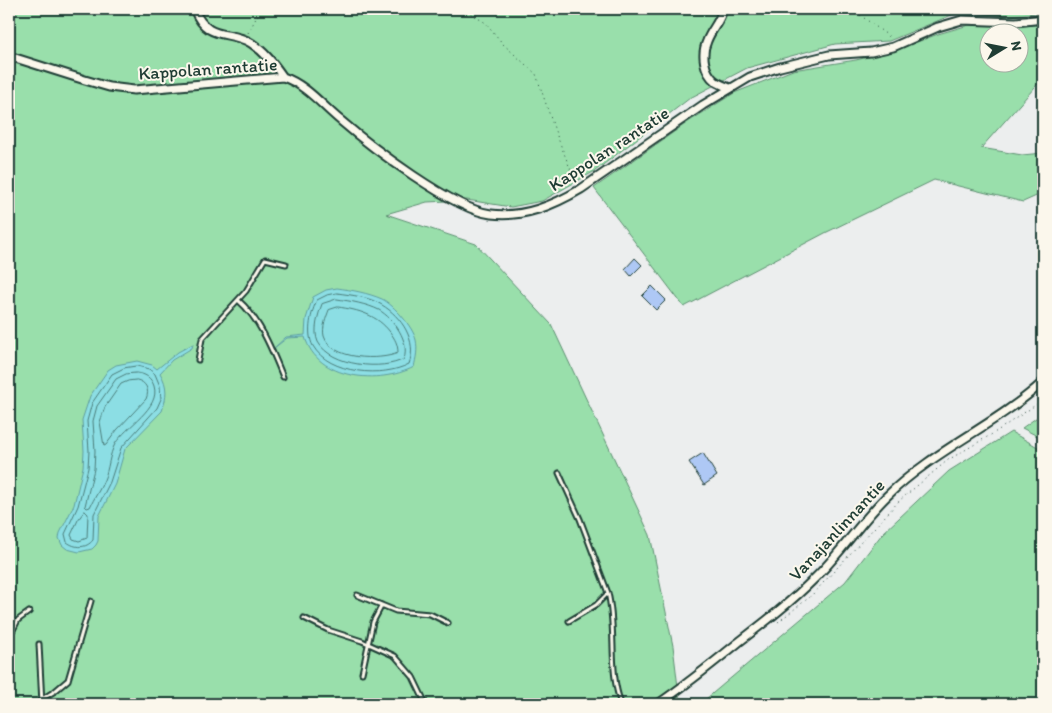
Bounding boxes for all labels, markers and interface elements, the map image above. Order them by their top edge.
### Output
north arrow [980,22,1030,72]
text: N [1007,40,1026,52]
street label: Kappolan rantatie [138,53,278,85]
street label: Kappolan rantatie [545,102,673,196]
street label: Vanajanlinnantie [784,475,890,585]

